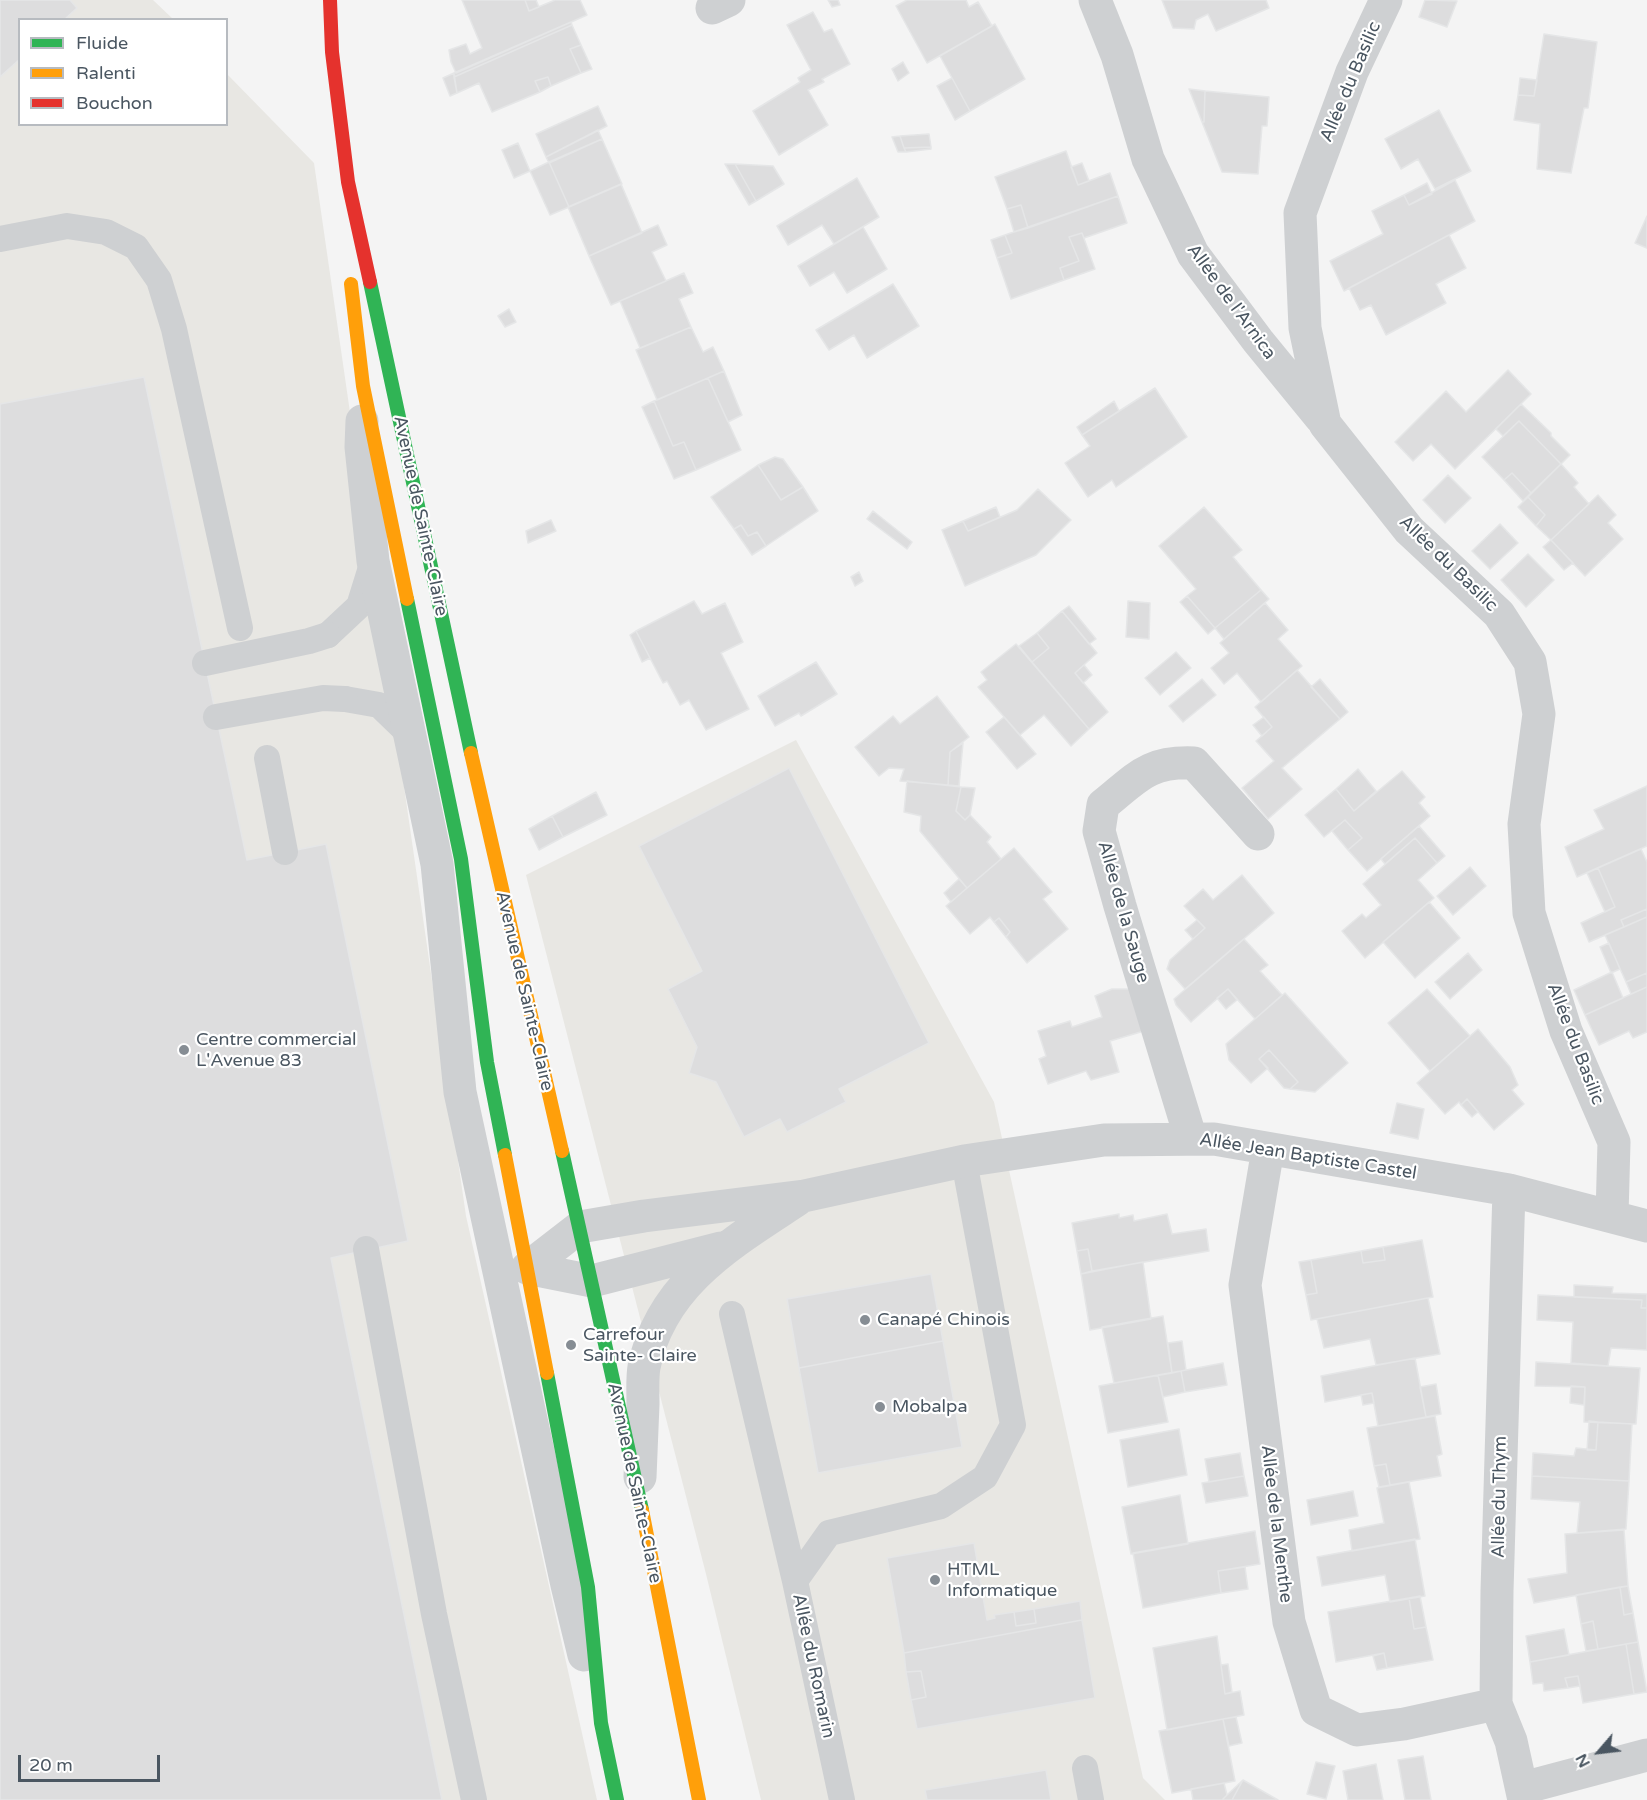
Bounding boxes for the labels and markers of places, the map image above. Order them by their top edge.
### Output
place label: Centre commercial L'Avenue 83 [196,1029,357,1072]
marker: Centre commercial L'Avenue 83 [177,1043,191,1057]
place label: Canapé Chinois [877,1309,1010,1331]
marker: Canapé Chinois [858,1313,872,1327]
place label: Carrefour Sainte- Claire [583,1324,697,1366]
marker: Carrefour Sainte- Claire [564,1338,578,1352]
place label: Mobalpa [892,1396,968,1418]
marker: Mobalpa [873,1400,887,1414]
place label: HTML Informatique [947,1559,1057,1602]
marker: HTML Informatique [928,1573,942,1587]

